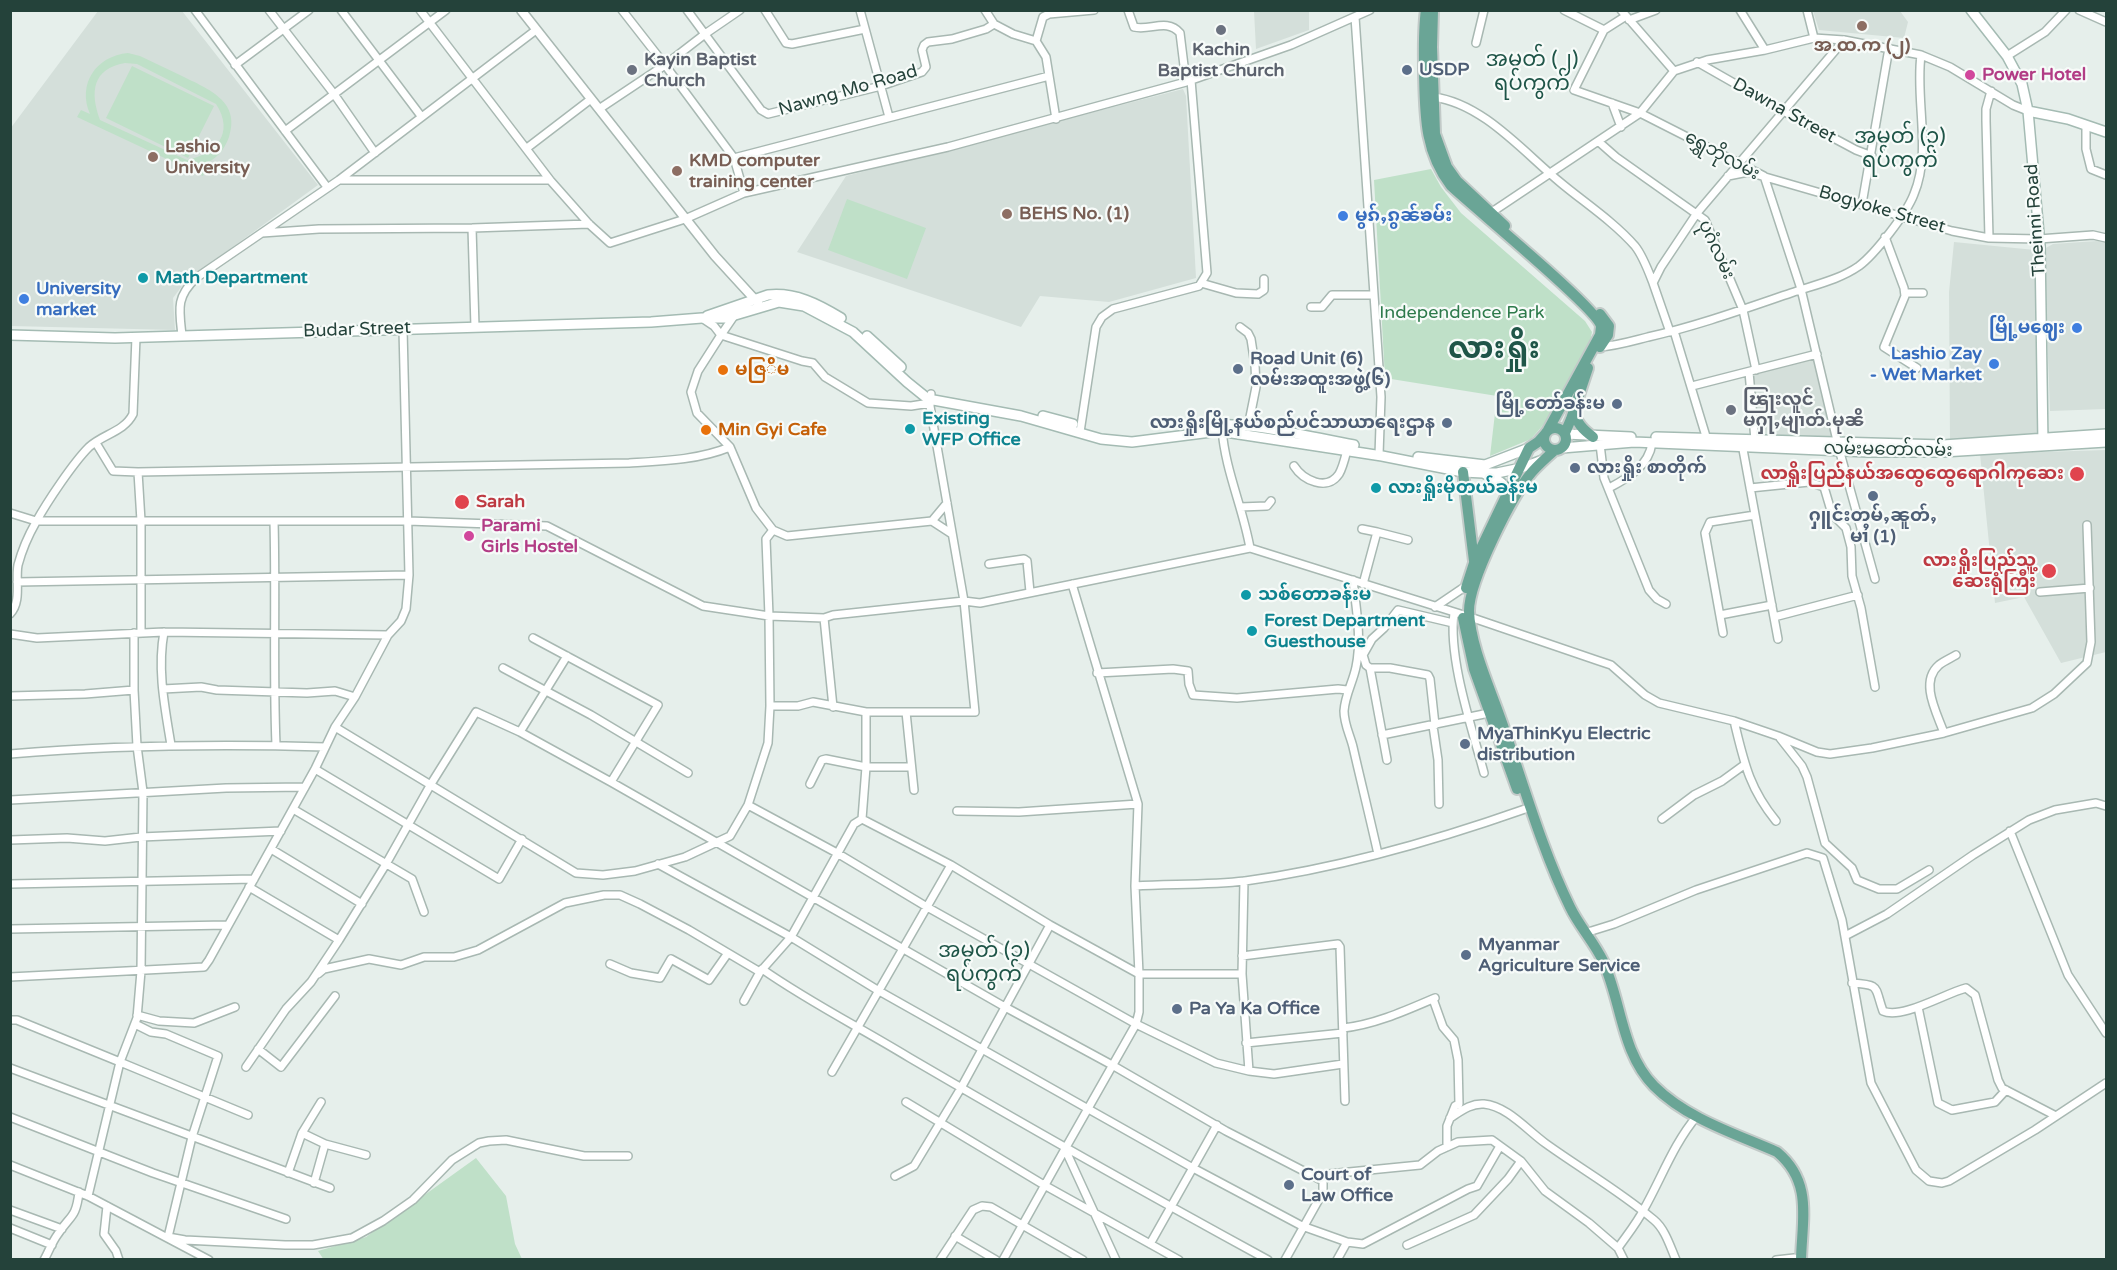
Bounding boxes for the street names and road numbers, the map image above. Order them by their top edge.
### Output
street label: Nawng Mo Road [776,61,920,121]
street label: Dawna Street [1729,74,1839,148]
street label: ရွှေဘိုလမ်း [1681,127,1763,185]
street label: Theinni Road [2021,163,2051,277]
street label: Bogyoke Street [1816,182,1948,238]
street label: ပုဂံလမ်း [1693,217,1739,283]
street label: Budar Street [303,317,411,343]
street label: လမ်းမတော်လမ်း [1823,438,1953,462]

